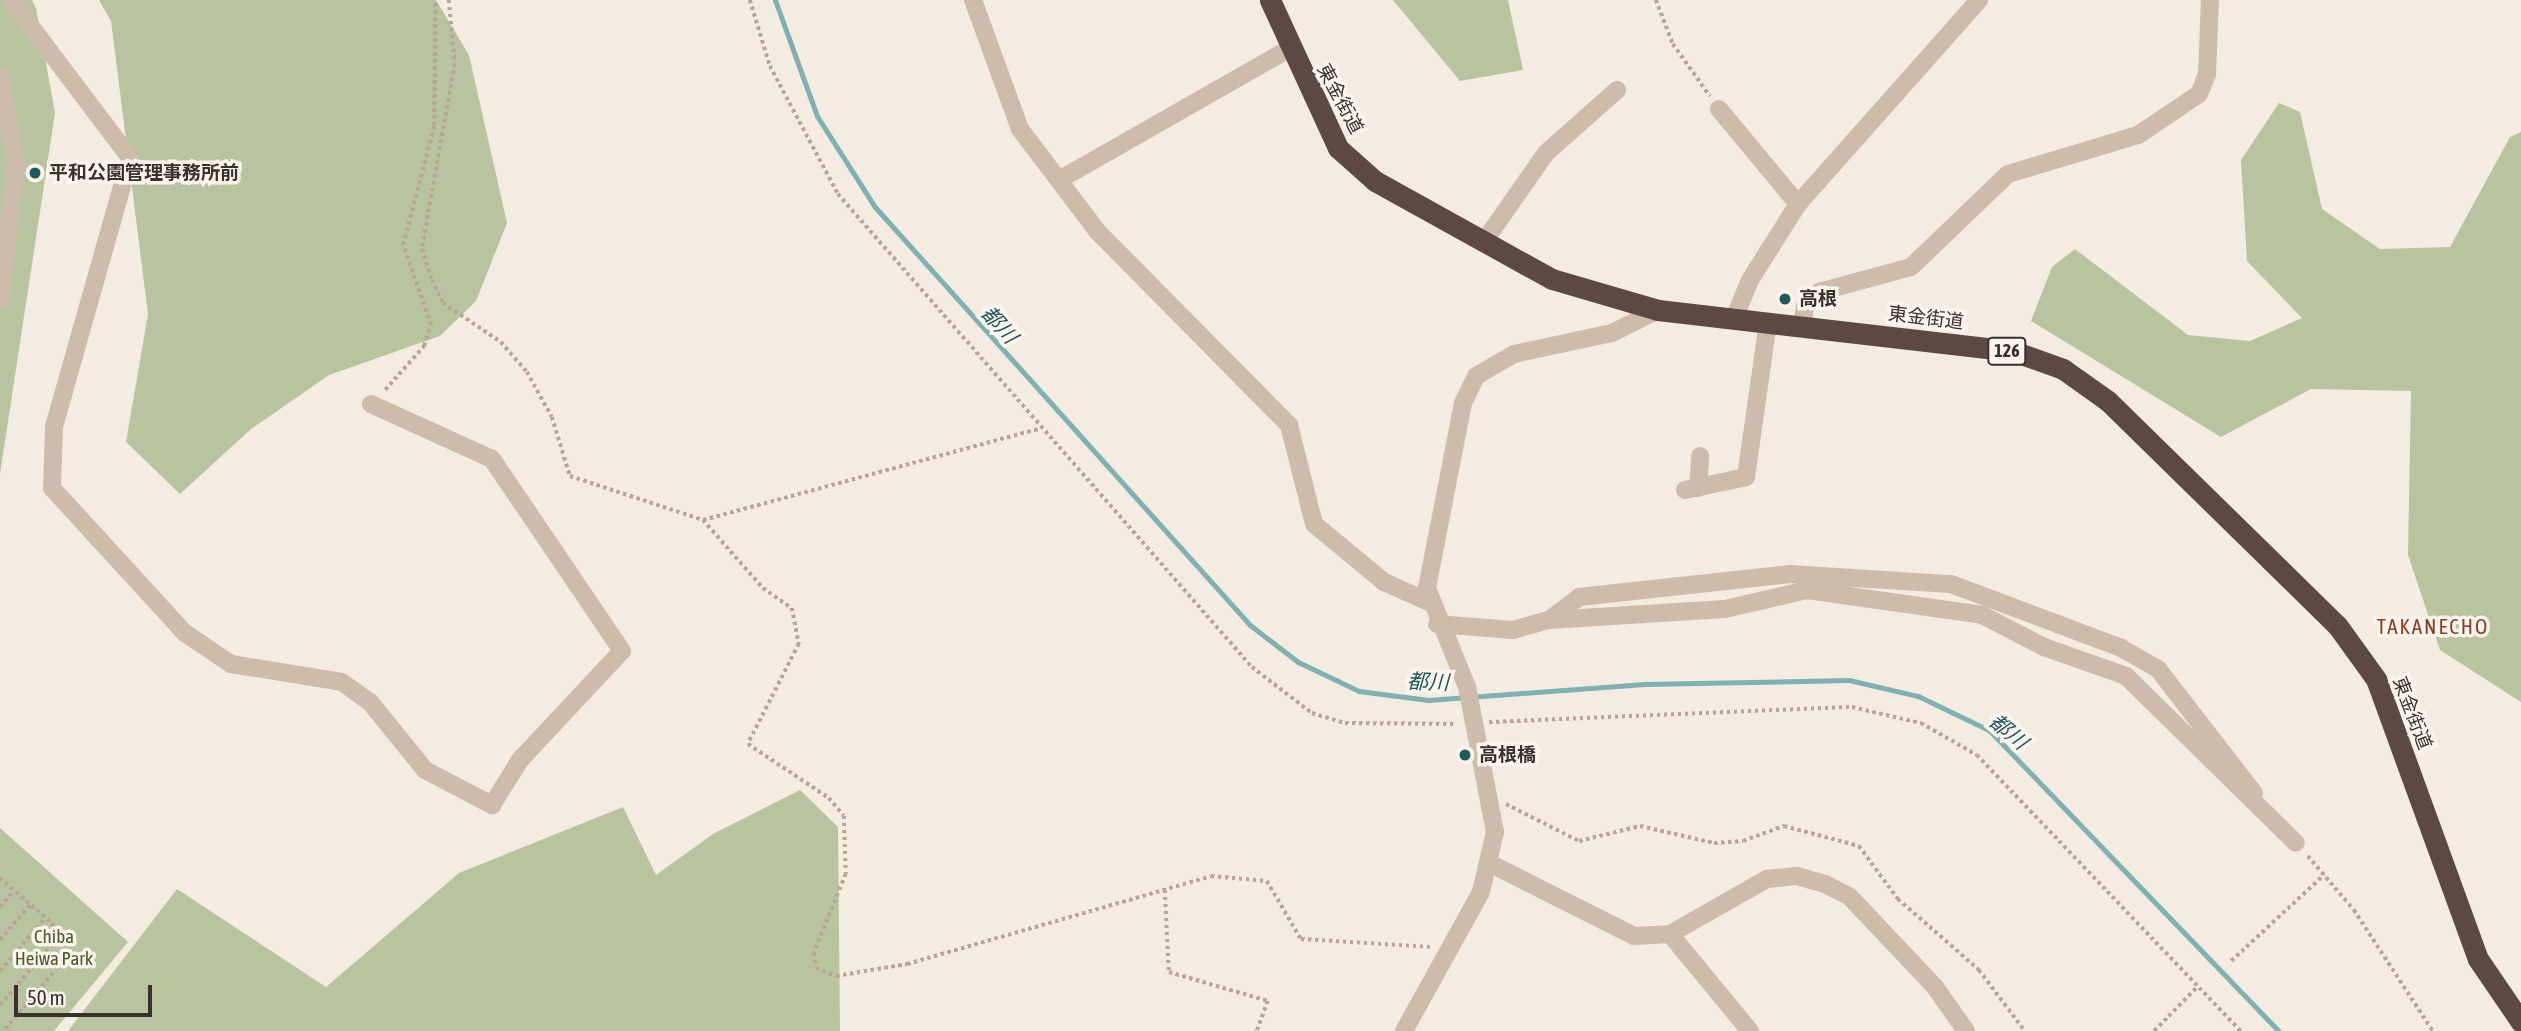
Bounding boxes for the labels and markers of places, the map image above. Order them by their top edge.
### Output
place label: 平和公園管理事務所前 [49,162,239,184]
marker: 平和公園管理事務所前 [27,165,43,181]
place label: 高根 [1799,288,1837,310]
marker: 高根 [1777,291,1793,307]
place label: 高根橋 [1479,744,1536,766]
marker: 高根橋 [1457,747,1473,763]

